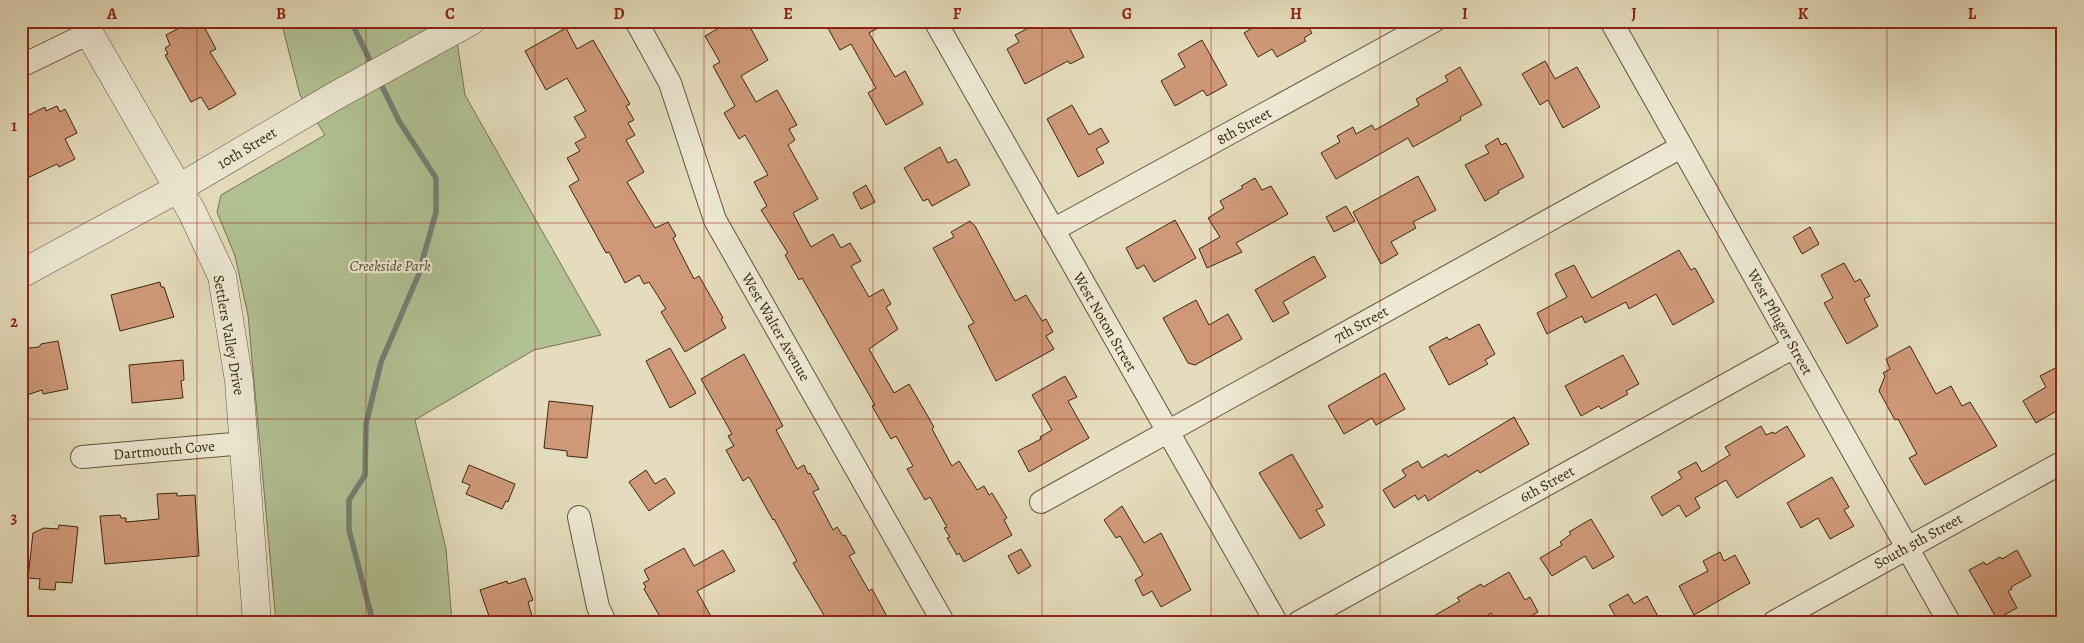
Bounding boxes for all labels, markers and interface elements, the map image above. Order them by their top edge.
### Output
text: A [106,3,118,25]
text: B [276,3,286,25]
text: C [445,3,455,25]
text: D [613,3,625,25]
text: E [783,3,793,25]
text: F [953,3,962,25]
text: G [1122,3,1132,25]
text: H [1290,3,1302,25]
text: I [1462,3,1468,25]
text: J [1631,3,1637,25]
text: K [1798,3,1809,25]
text: L [1968,3,1977,25]
street label: 8th Street [1213,103,1275,149]
text: 1 [11,115,17,137]
street label: 10th Street [214,122,280,174]
park label: Creekside Park [349,256,431,276]
street label: West Pfluger Street [1742,265,1817,379]
street label: West Walter Avenue [736,268,815,385]
street label: West Noton Street [1068,268,1142,376]
street label: Settlers Valley Drive [209,273,249,397]
street label: 7th Street [1330,301,1392,347]
text: 2 [10,311,18,333]
street label: Dartmouth Cove [112,436,216,464]
street label: 6th Street [1516,461,1578,507]
text: 3 [11,507,18,529]
street label: South 5th Street [1870,508,1966,574]

